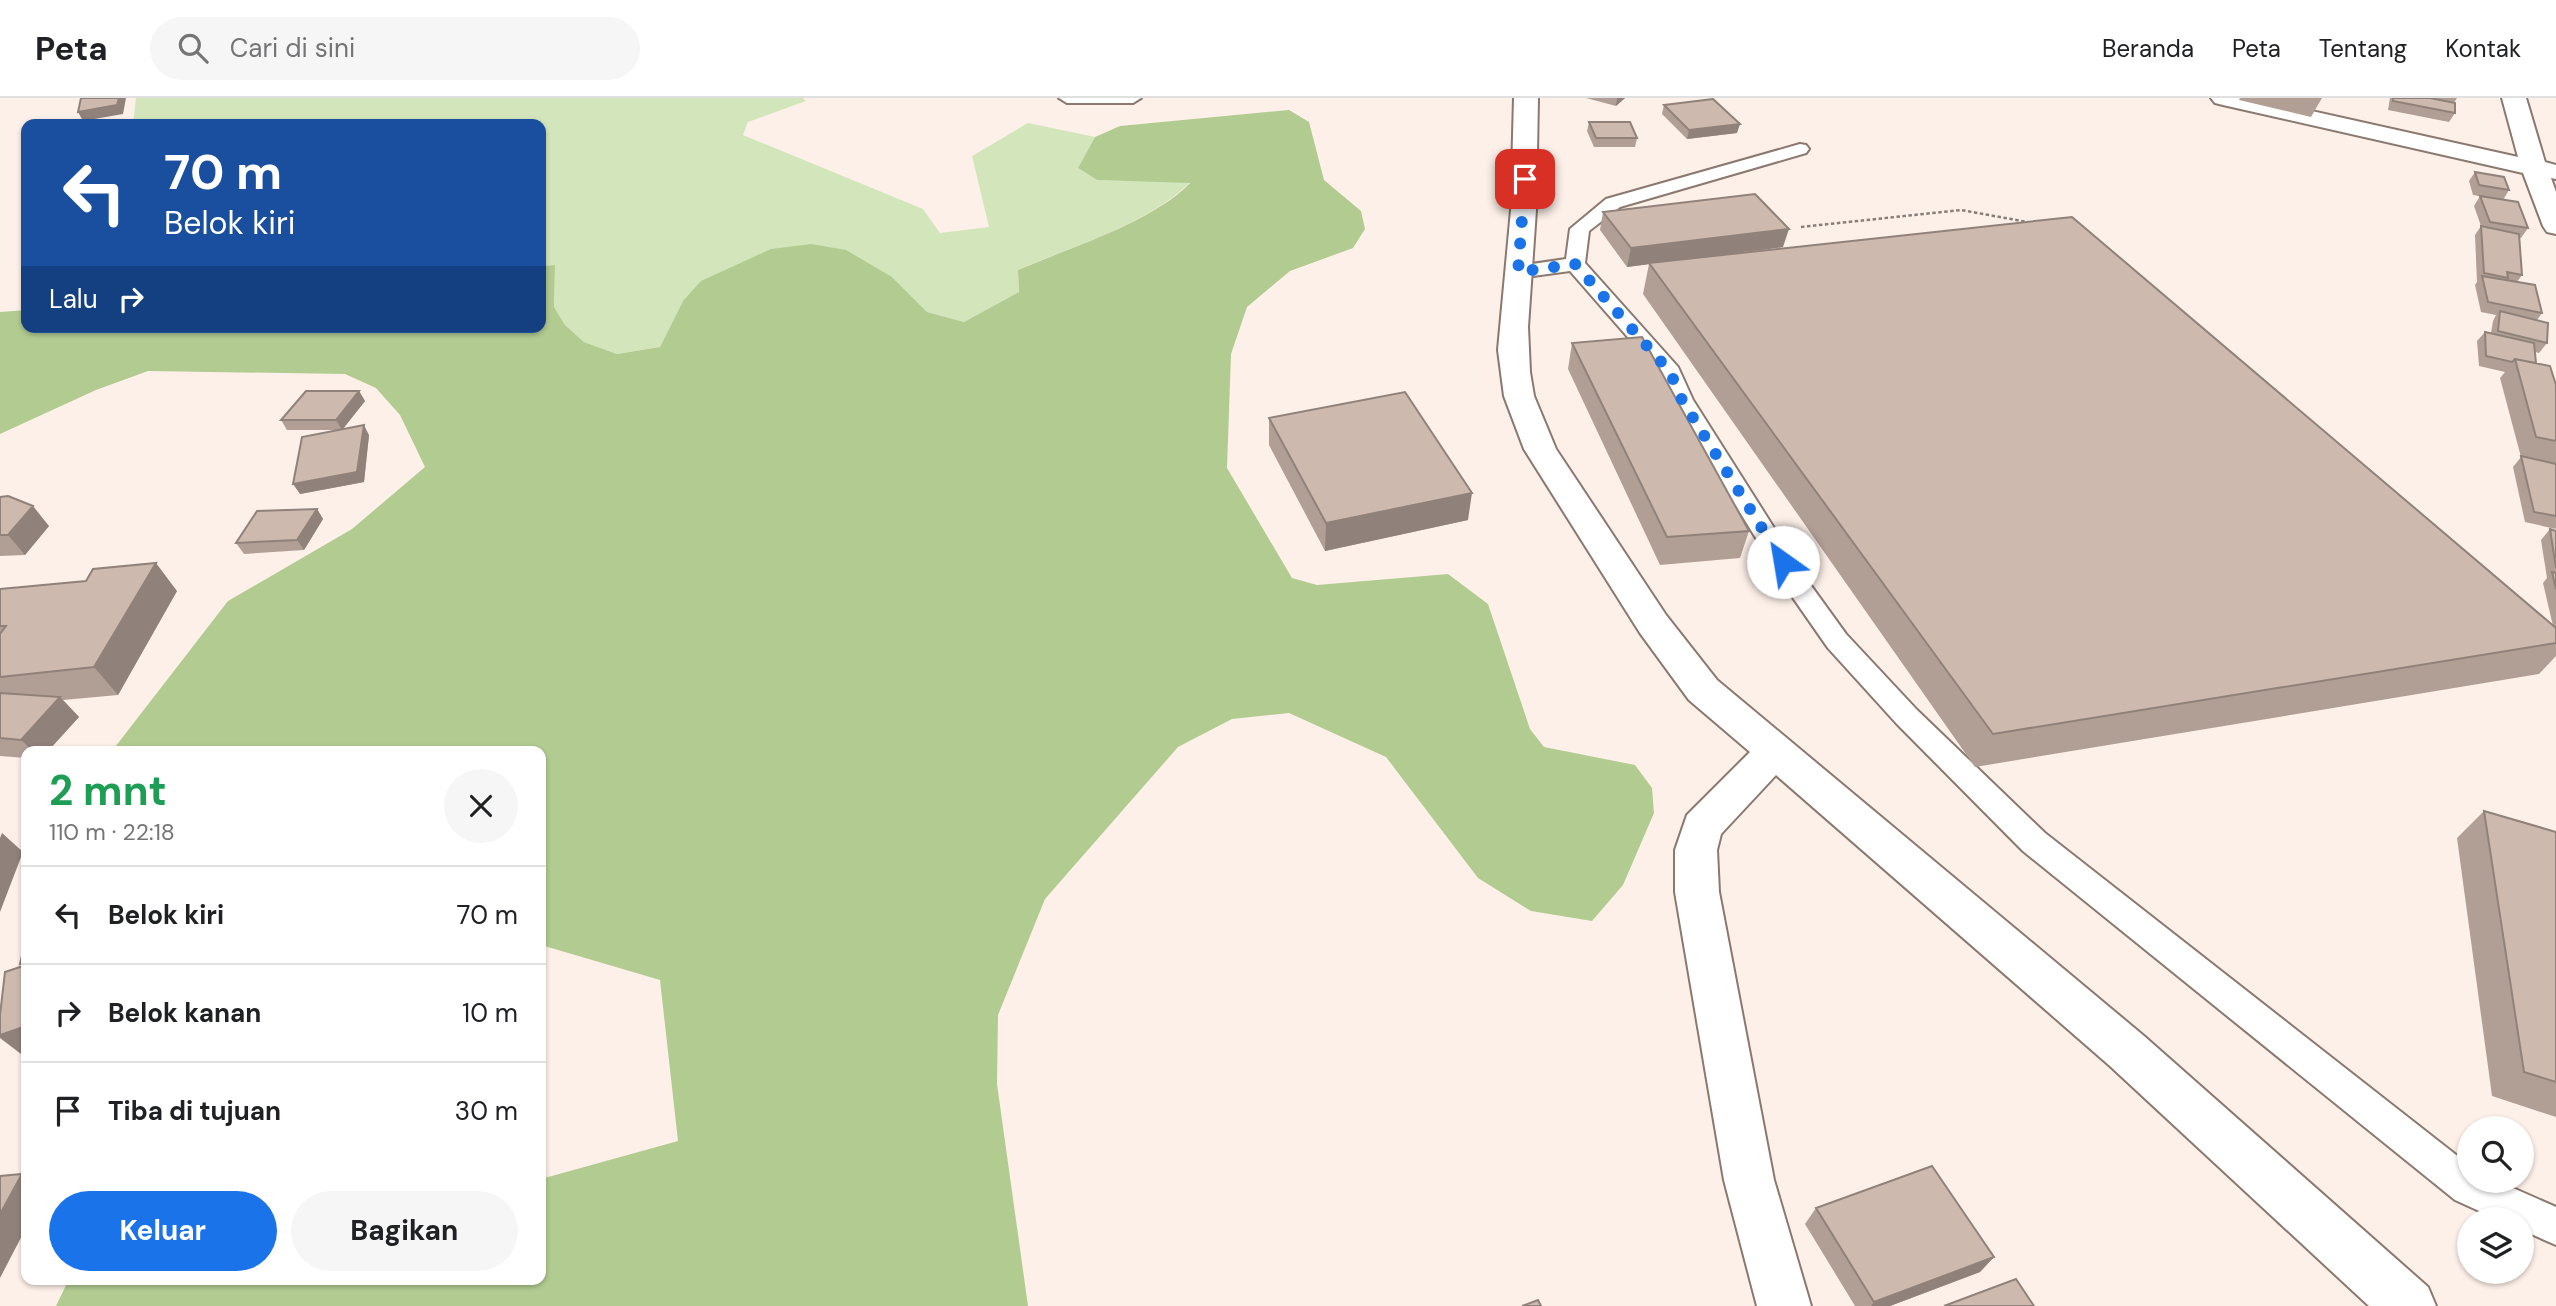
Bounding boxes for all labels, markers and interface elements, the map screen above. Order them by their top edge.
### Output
search box [150,17,640,80]
text: Peta [35,27,108,70]
icon: search [174,29,212,67]
text: Cari di sini [230,31,355,65]
text: Beranda [2102,33,2194,64]
text: Peta [2232,33,2281,64]
text: Tentang [2319,33,2407,64]
text: Kontak [2445,33,2521,64]
text: 70 m [164,140,282,204]
icon: left [49,147,140,238]
pin [1495,149,1555,209]
icon: arrive [1506,160,1544,198]
text: Belok kiri [164,202,296,244]
icon: right [112,280,150,318]
text: Lalu [49,282,98,316]
position arrow [1746,525,1820,599]
text: 2 mnt [49,763,167,818]
button: close [444,769,518,843]
text: 110 m · 22:18 [49,817,175,847]
icon: left [49,896,87,934]
text: Belok kiri [108,898,224,932]
text: 70 m [457,898,518,932]
icon: right [49,994,87,1032]
text: Belok kanan [108,996,261,1030]
text: 10 m [462,996,518,1030]
icon: arrive [49,1092,87,1130]
text: Tiba di tujuan [108,1094,281,1128]
text: 30 m [455,1094,518,1128]
map controls [2457,1116,2534,1284]
button: search [2457,1116,2534,1193]
button: Keluar [49,1191,277,1271]
button: Bagikan [291,1191,518,1271]
button: layers [2457,1207,2534,1284]

